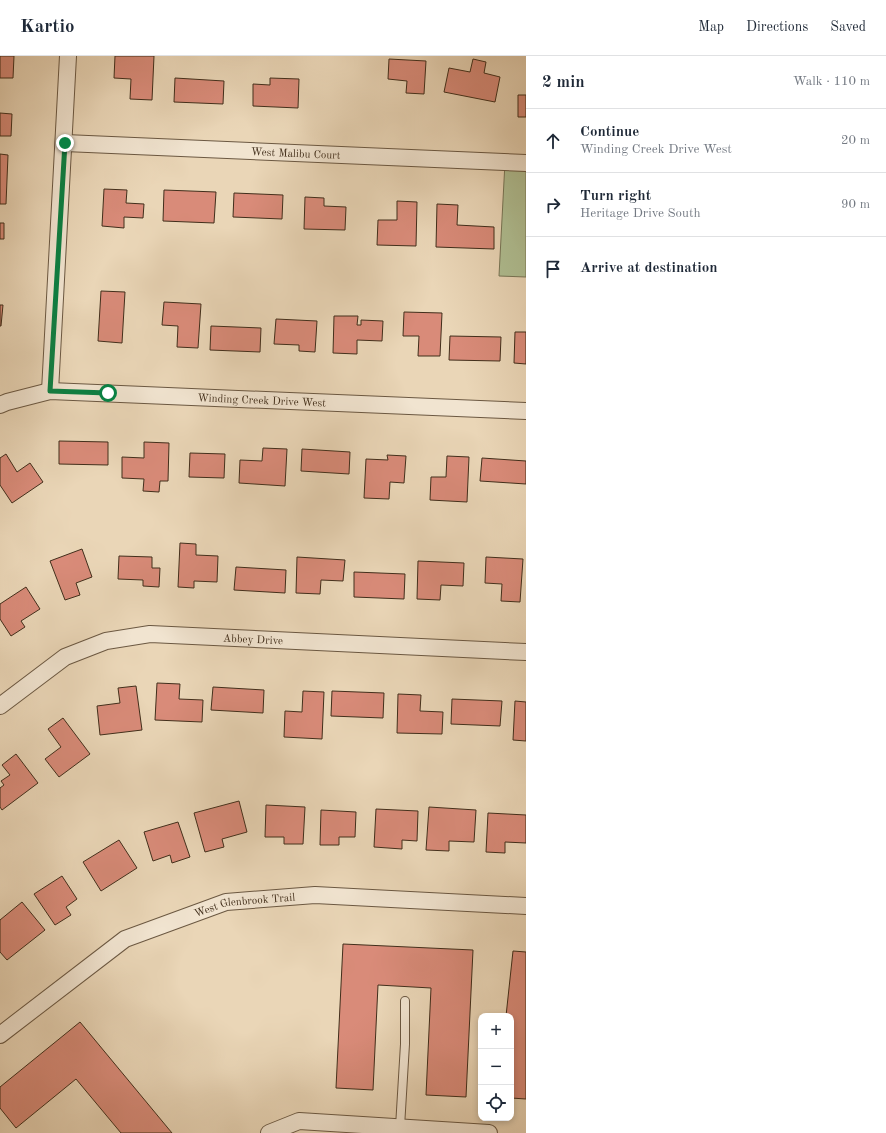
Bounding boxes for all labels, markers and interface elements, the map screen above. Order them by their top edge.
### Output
text: Kartio [20,18,75,37]
text: Map [698,20,724,34]
text: Directions [746,20,808,34]
text: Saved [830,20,866,34]
text: 2 min [542,74,585,91]
text: Walk · 110 m [793,75,870,88]
text: Continue [580,125,639,140]
icon: ahead [542,130,564,152]
route end [56,134,74,152]
text: 20 m [841,134,870,147]
text: Winding Creek Drive West [580,143,732,156]
street label: West Malibu Court [251,147,341,162]
text: Turn right [580,189,651,204]
icon: right [542,194,564,216]
text: 90 m [841,198,870,211]
text: Heritage Drive South [580,207,701,220]
icon: arrive [542,258,564,280]
text: Arrive at destination [580,261,718,276]
route start [99,384,117,402]
street label: Winding Creek Drive West [197,393,326,410]
street label: Abbey Drive [223,633,283,647]
street label: West Glenbrook Trail [193,893,296,920]
map controls [478,1013,514,1121]
button: + [478,1013,514,1049]
button: − [478,1049,514,1085]
button: locate [478,1085,514,1121]

